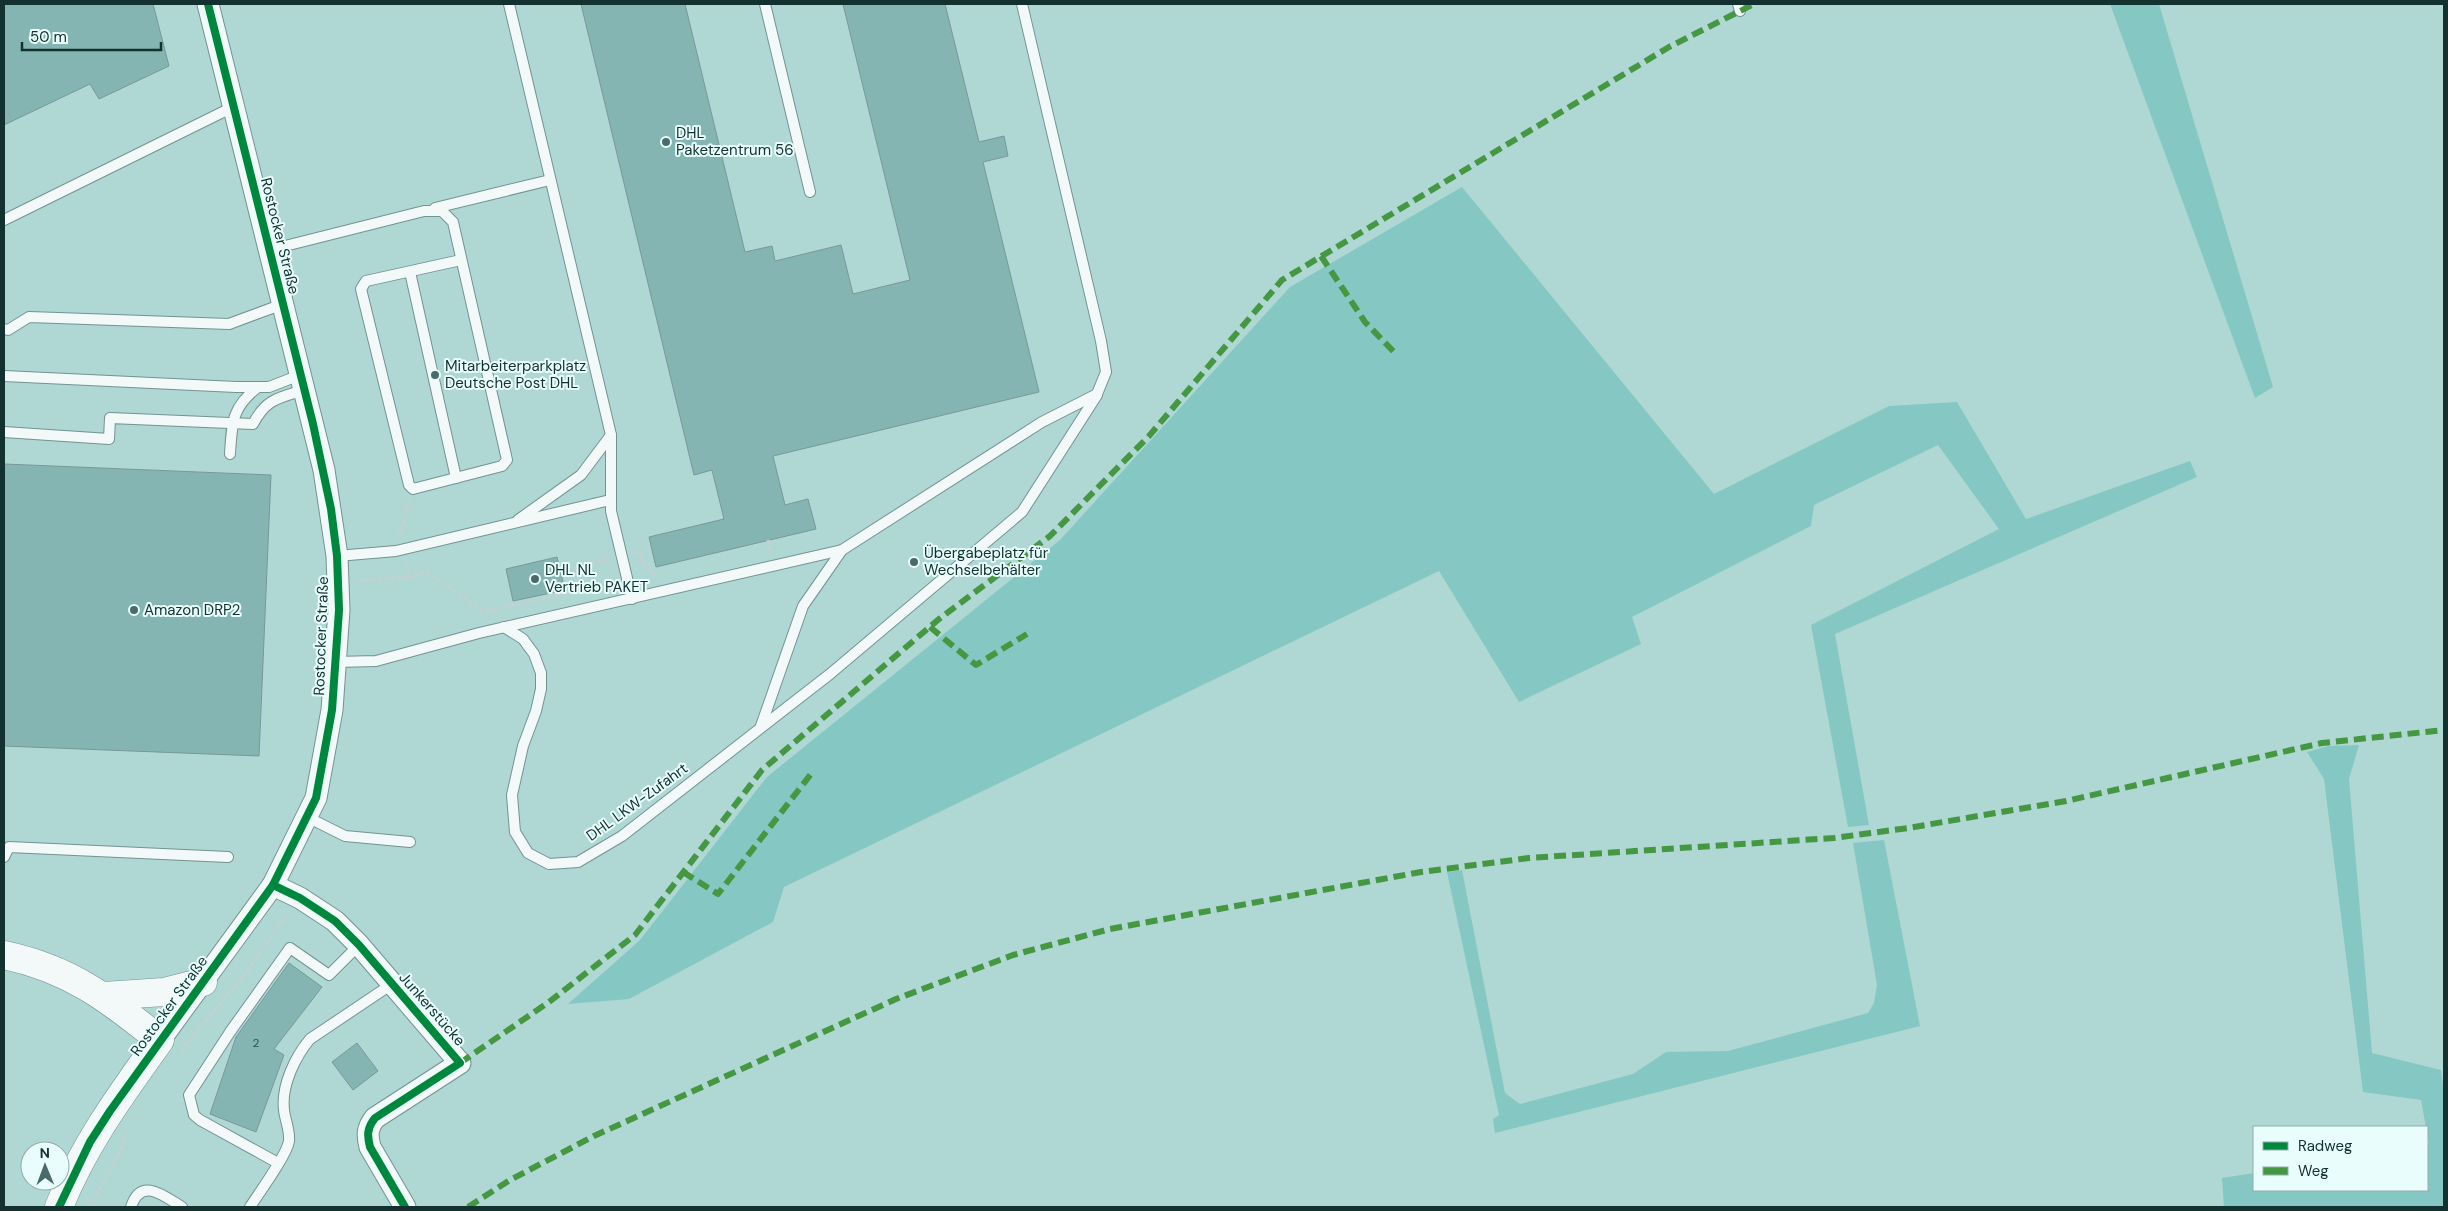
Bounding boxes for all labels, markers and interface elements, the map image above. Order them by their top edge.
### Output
scale bar [22,20,161,52]
text: 50 m [30,27,67,47]
place label: DHL Paketzentrum 56 [676,123,794,160]
marker: DHL Paketzentrum 56 [660,136,672,148]
street label: Rostocker Straße [256,176,304,296]
place label: Mitarbeiterparkplatz Deutsche Post DHL [445,356,586,393]
marker: Mitarbeiterparkplatz Deutsche Post DHL [429,369,441,381]
place label: Übergabeplatz für Wechselbehälter [924,543,1049,580]
marker: Übergabeplatz für Wechselbehälter [908,556,920,568]
place label: DHL NL Vertrieb PAKET [545,560,648,597]
marker: DHL NL Vertrieb PAKET [529,573,541,585]
street label: Rostocker Straße [309,576,333,696]
place label: Amazon DRP2 [144,600,240,620]
marker: Amazon DRP2 [128,604,140,616]
street label: DHL LKW-Zufahrt [582,758,692,846]
street label: Rostocker Straße [126,952,212,1060]
street label: Junkerstücke [394,968,470,1050]
house number: 2 [253,1035,260,1051]
legend [2253,1126,2428,1191]
text: Radweg [2298,1136,2352,1156]
north arrow [20,1141,70,1191]
text: N [40,1144,50,1162]
text: Weg [2298,1161,2329,1181]

